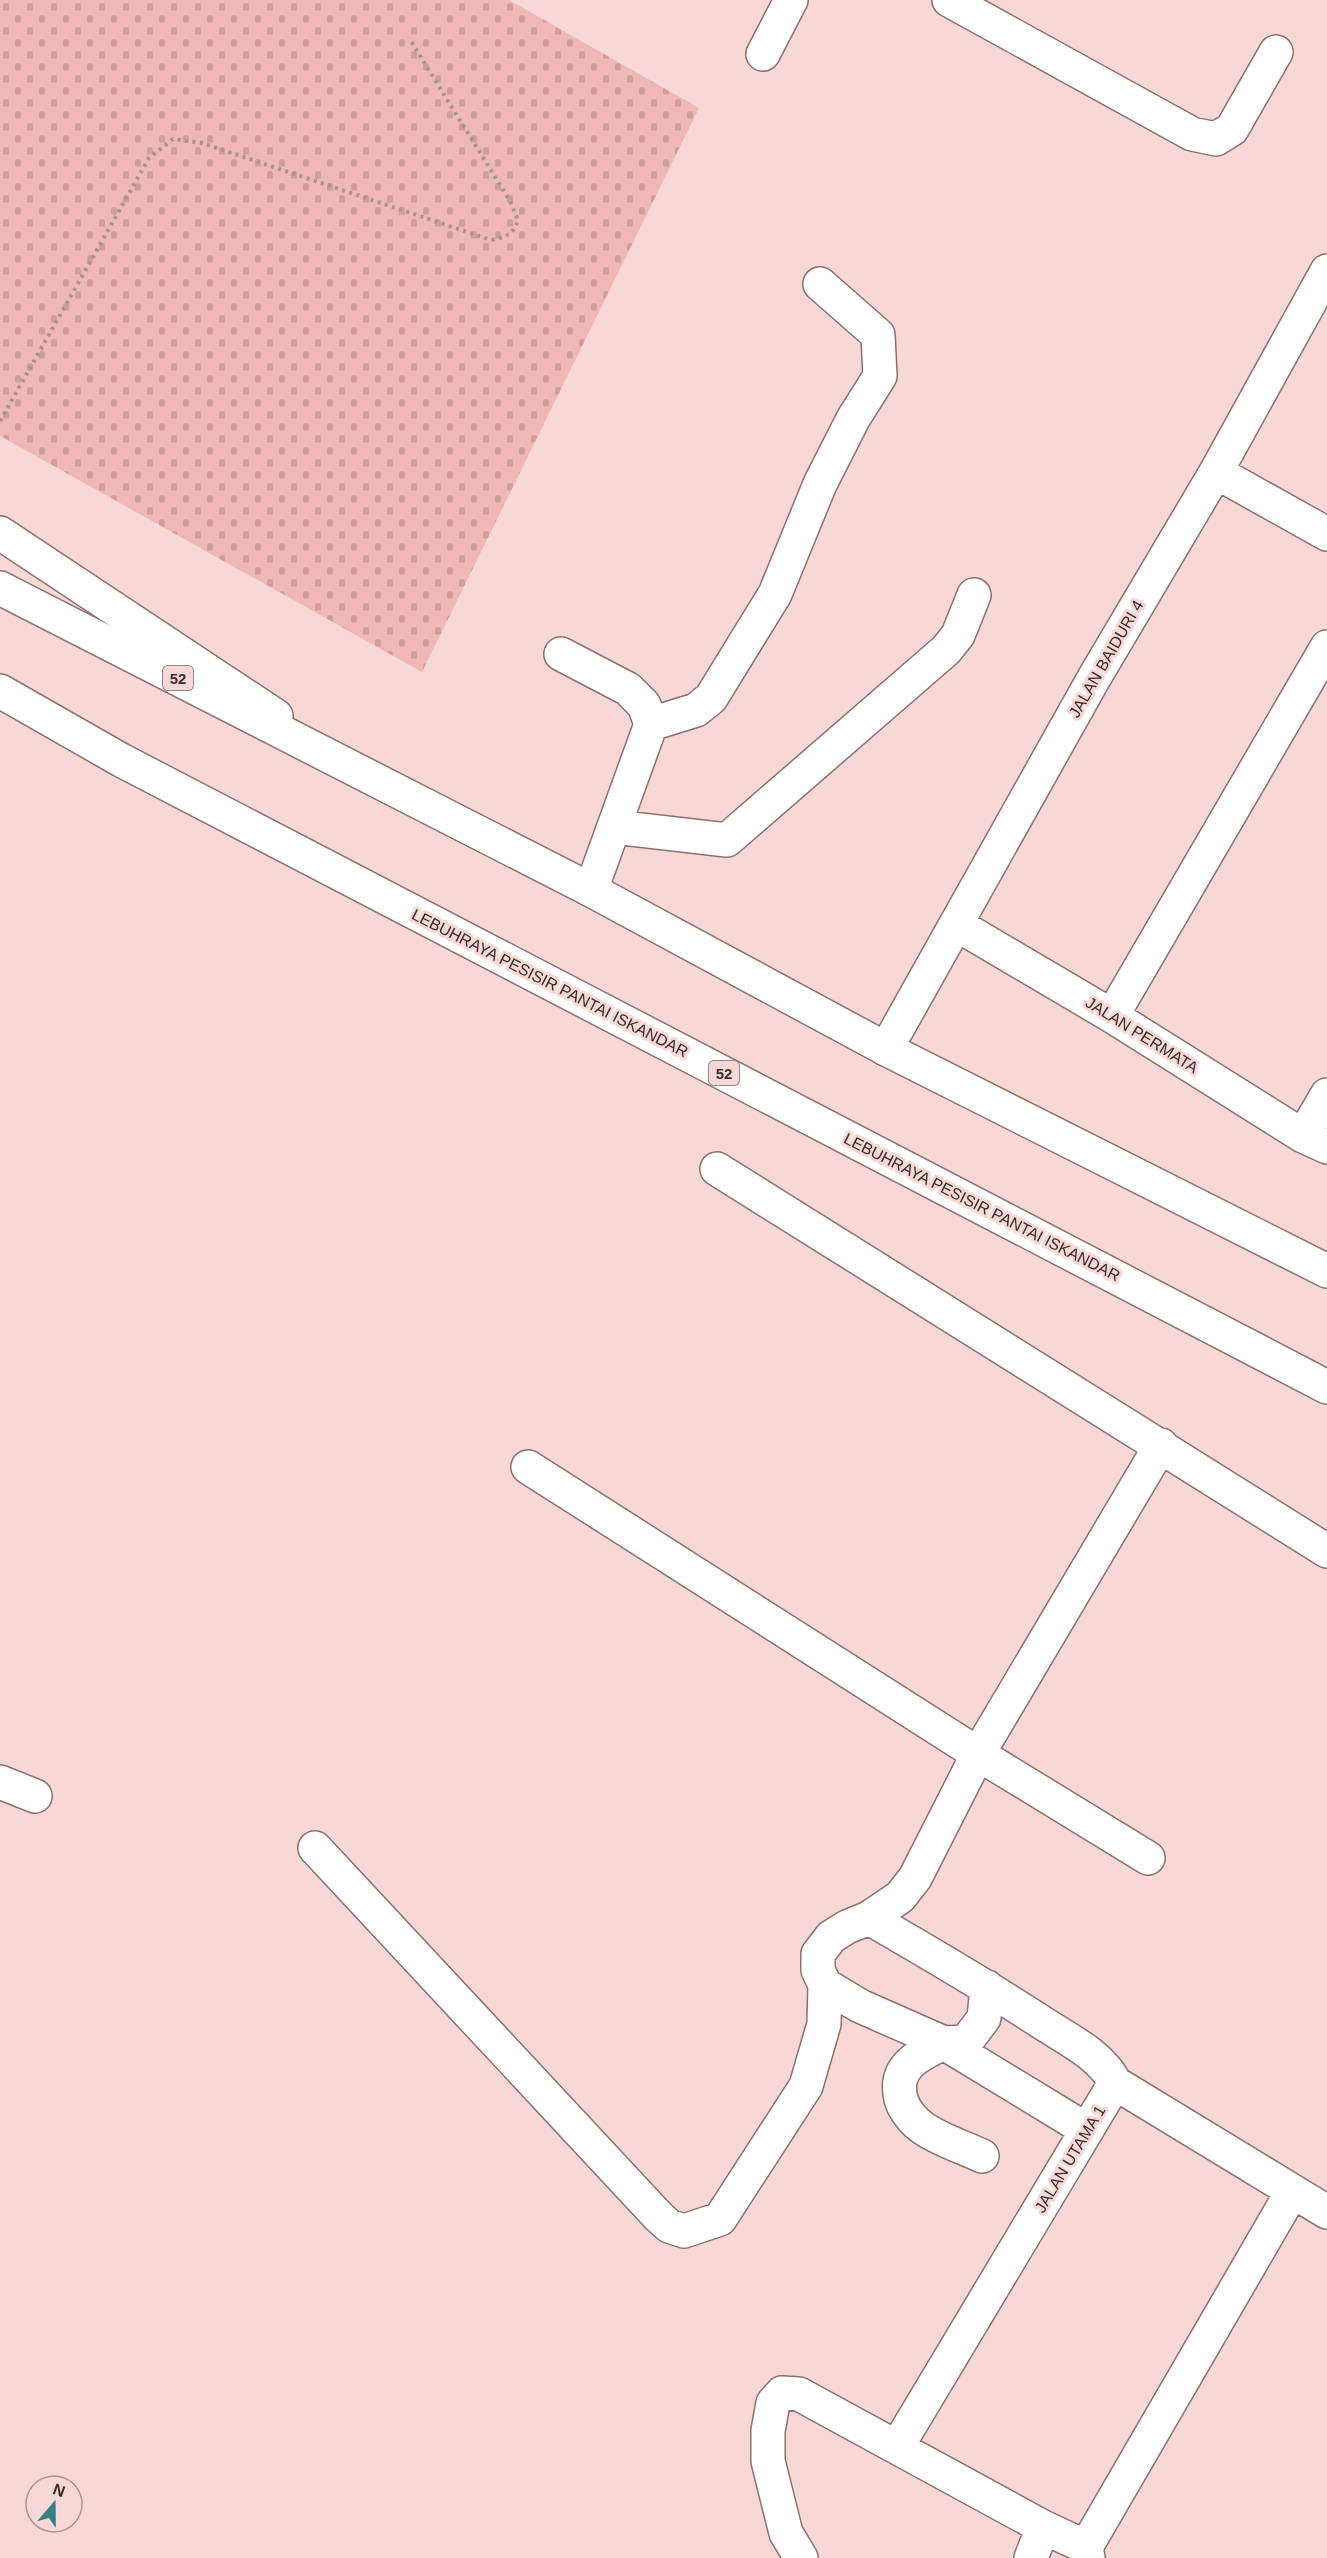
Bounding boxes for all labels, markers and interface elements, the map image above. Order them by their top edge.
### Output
street label: JALAN BAIDURI 4 [1066,597,1147,721]
road number: 52 [163,666,193,690]
street label: LEBUHRAYA PESISIR PANTAI ISKANDAR [409,906,691,1060]
street label: JALAN PERMATA [1083,994,1202,1077]
road number: 52 [709,1061,739,1085]
street label: LEBUHRAYA PESISIR PANTAI ISKANDAR [841,1130,1123,1284]
street label: JALAN UTAMA 1 [1031,2102,1109,2215]
north arrow [24,2474,84,2534]
text: N [51,2480,67,2500]

